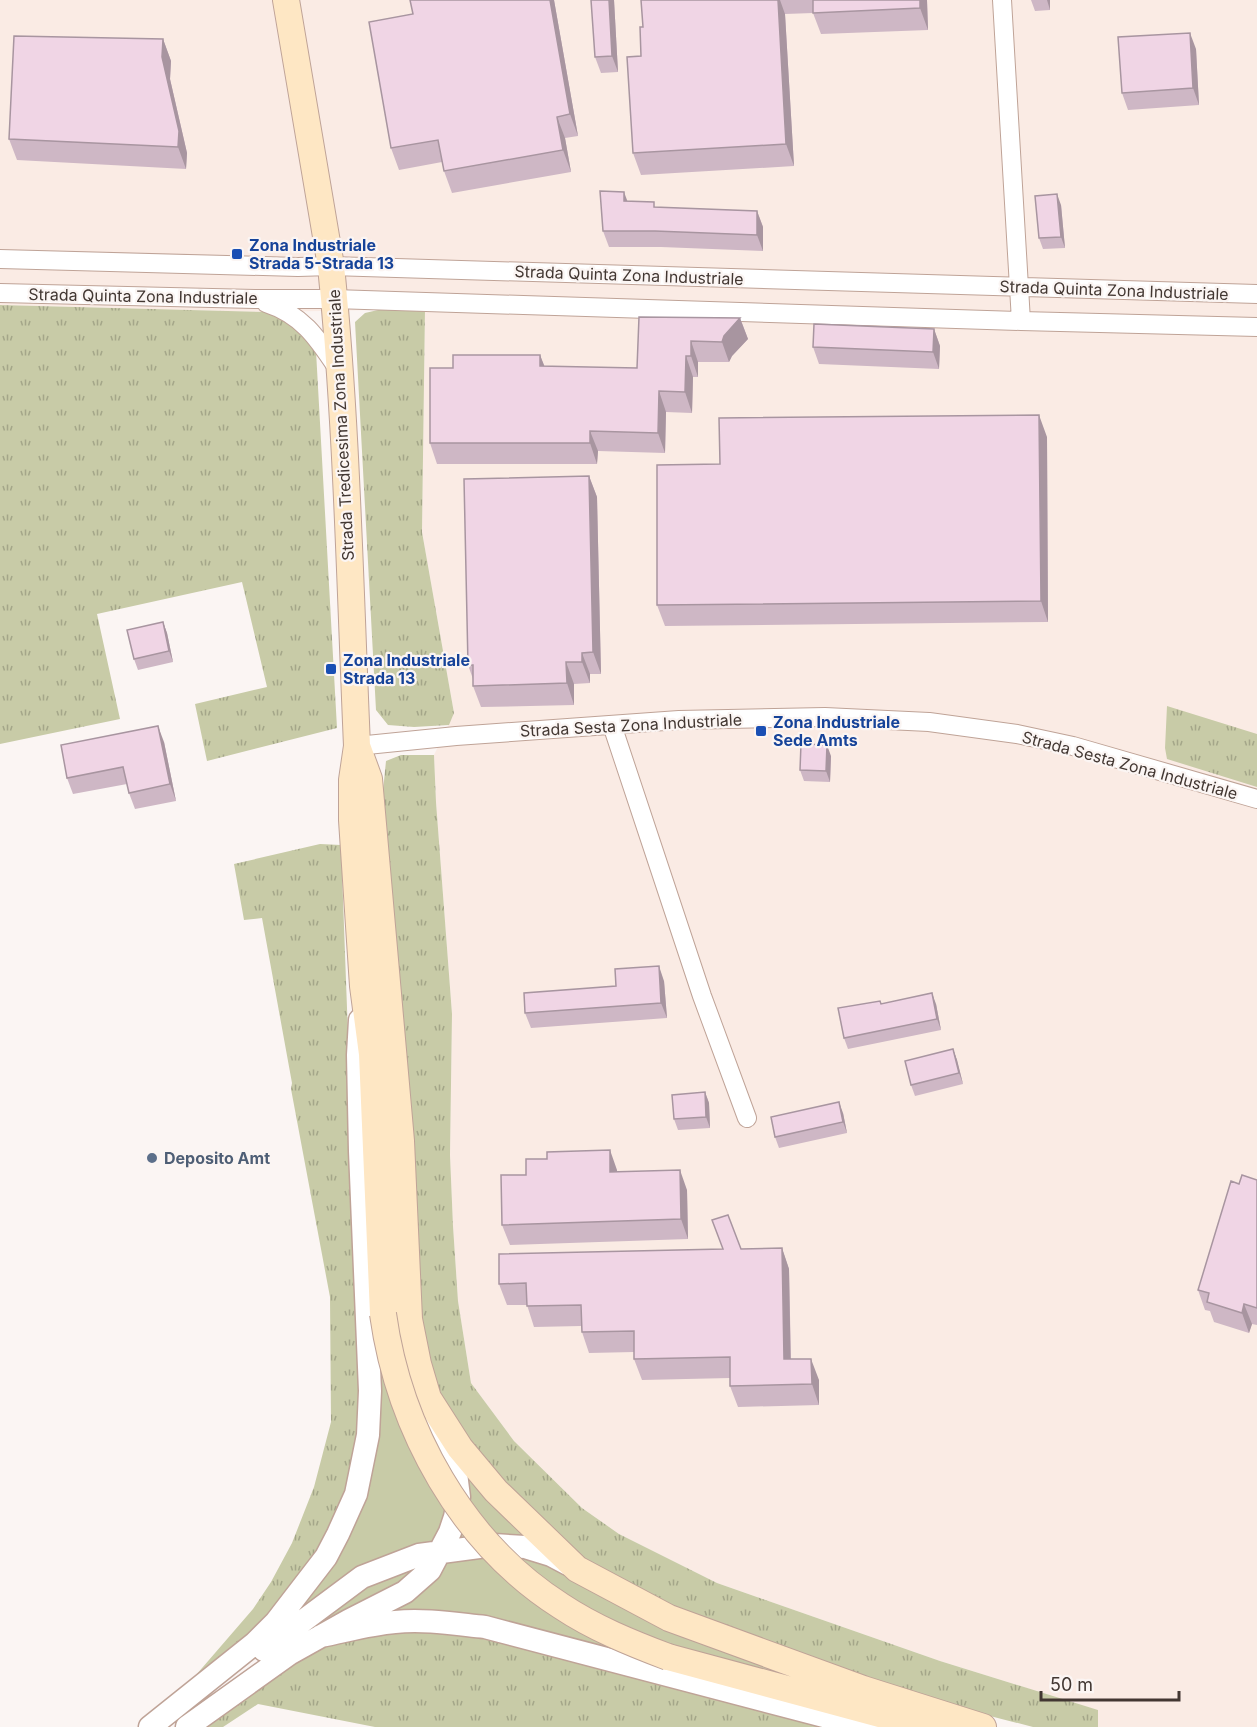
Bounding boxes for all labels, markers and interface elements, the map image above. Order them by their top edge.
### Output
place label: Zona Industriale Strada 5-Strada 13 [249,235,394,273]
marker: Zona Industriale Strada 5-Strada 13 [230,247,244,261]
street label: Strada Quinta Zona Industriale [514,261,744,289]
street label: Strada Quinta Zona Industriale [999,276,1229,304]
street label: Strada Quinta Zona Industriale [28,284,258,308]
street label: Strada Tredicesima Zona Industriale [324,289,358,561]
place label: Zona Industriale Strada 13 [343,650,470,688]
marker: Zona Industriale Strada 13 [324,662,338,676]
street label: Strada Sesta Zona Industriale [520,709,742,741]
place label: Zona Industriale Sede Amts [773,712,900,750]
marker: Zona Industriale Sede Amts [754,724,768,738]
street label: Strada Sesta Zona Industriale [1020,727,1240,803]
place label: Deposito Amt [164,1148,270,1168]
marker: Deposito Amt [145,1151,159,1165]
scale bar [1041,1664,1179,1702]
text: 50 m [1050,1674,1093,1695]

